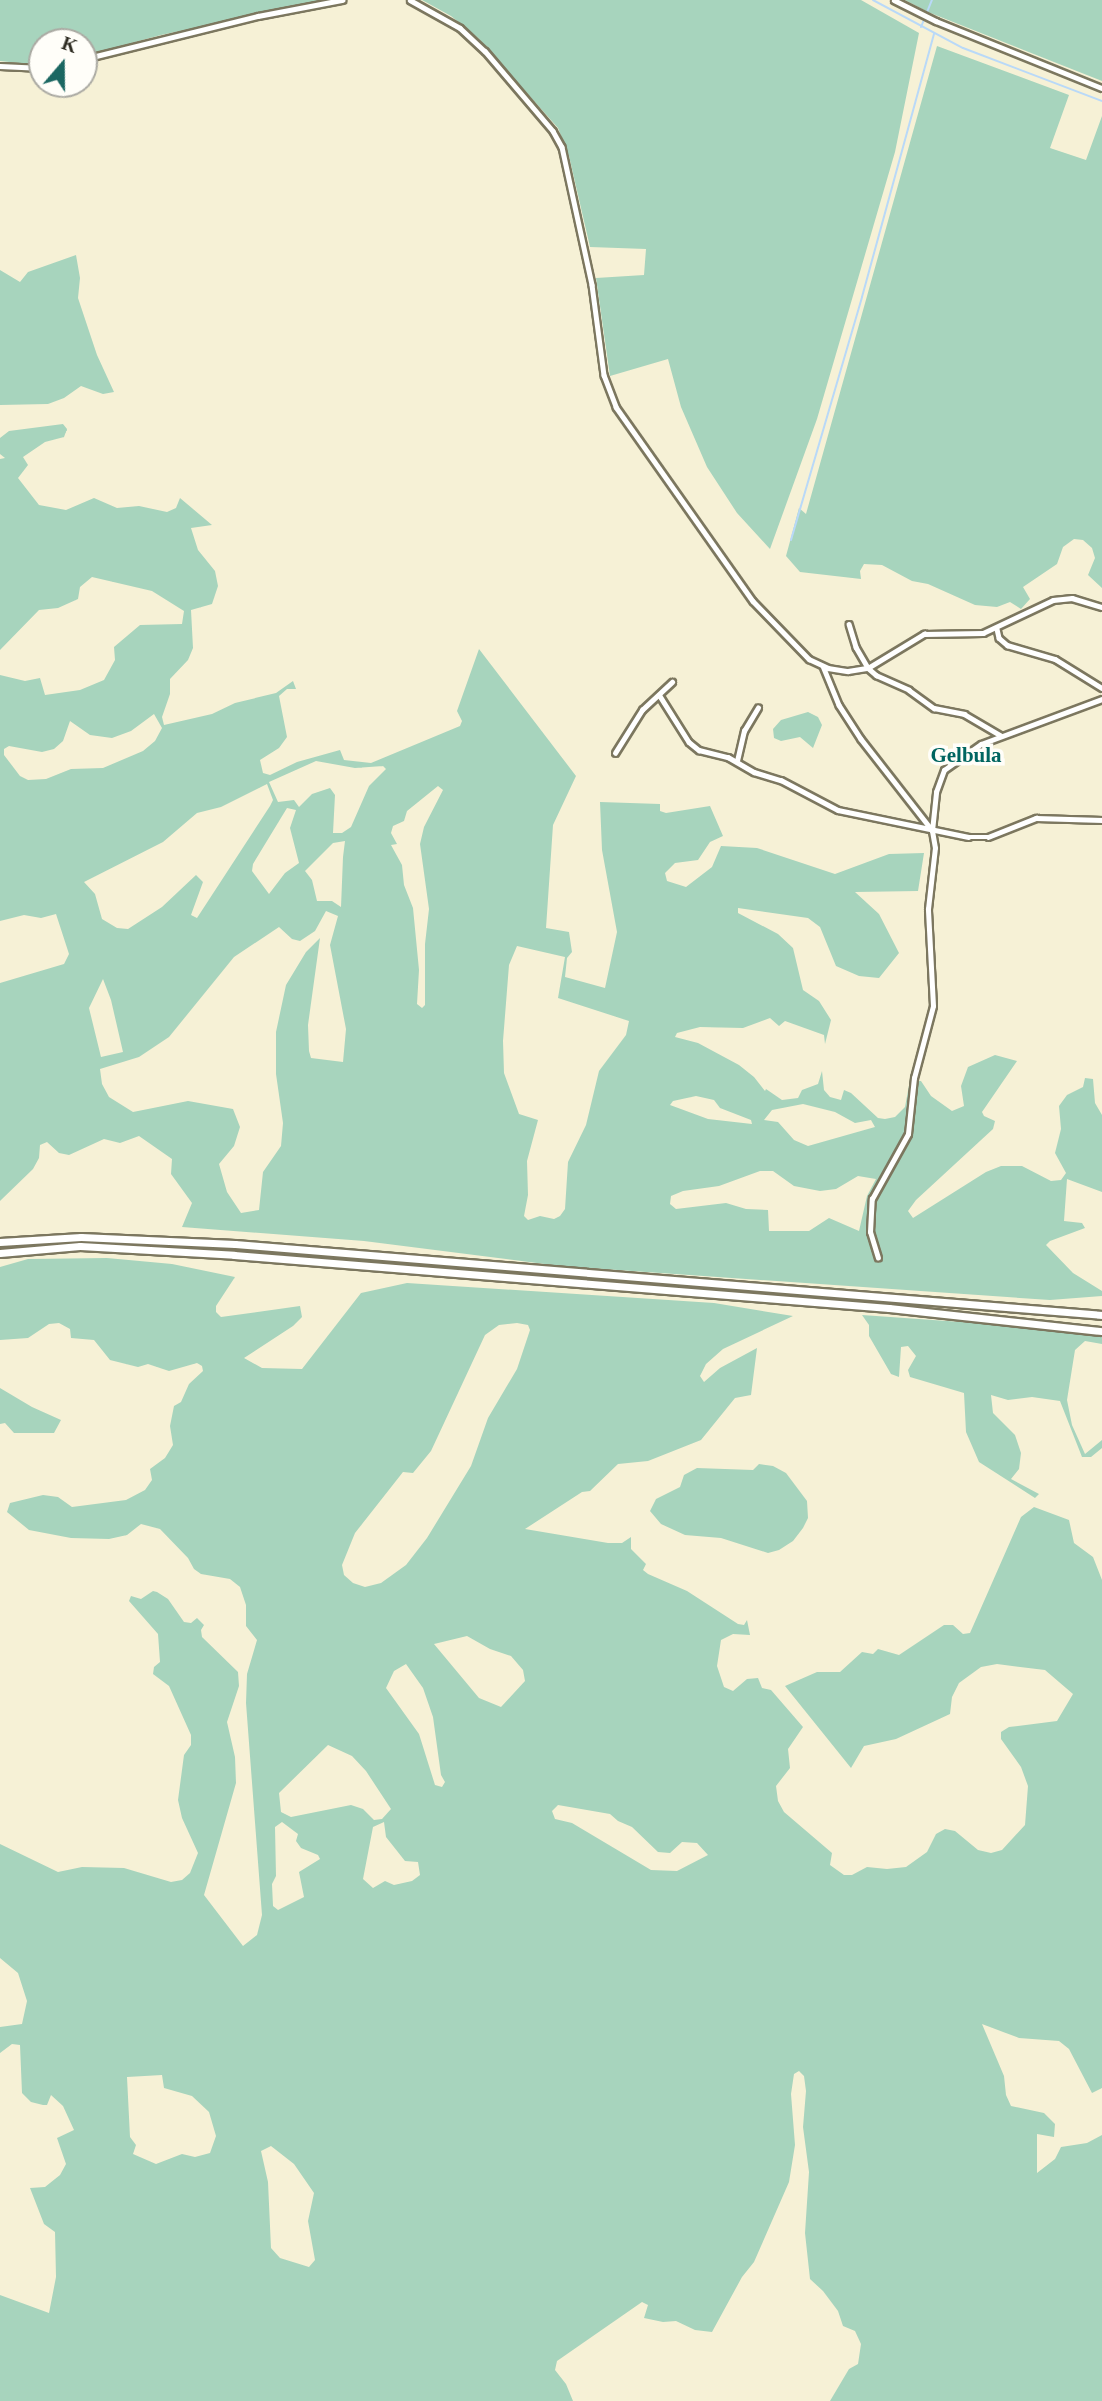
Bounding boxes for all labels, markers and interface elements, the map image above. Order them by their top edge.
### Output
north arrow [28,28,98,98]
text: K [59,32,80,57]
district label: Gelbula [930,742,1002,768]

